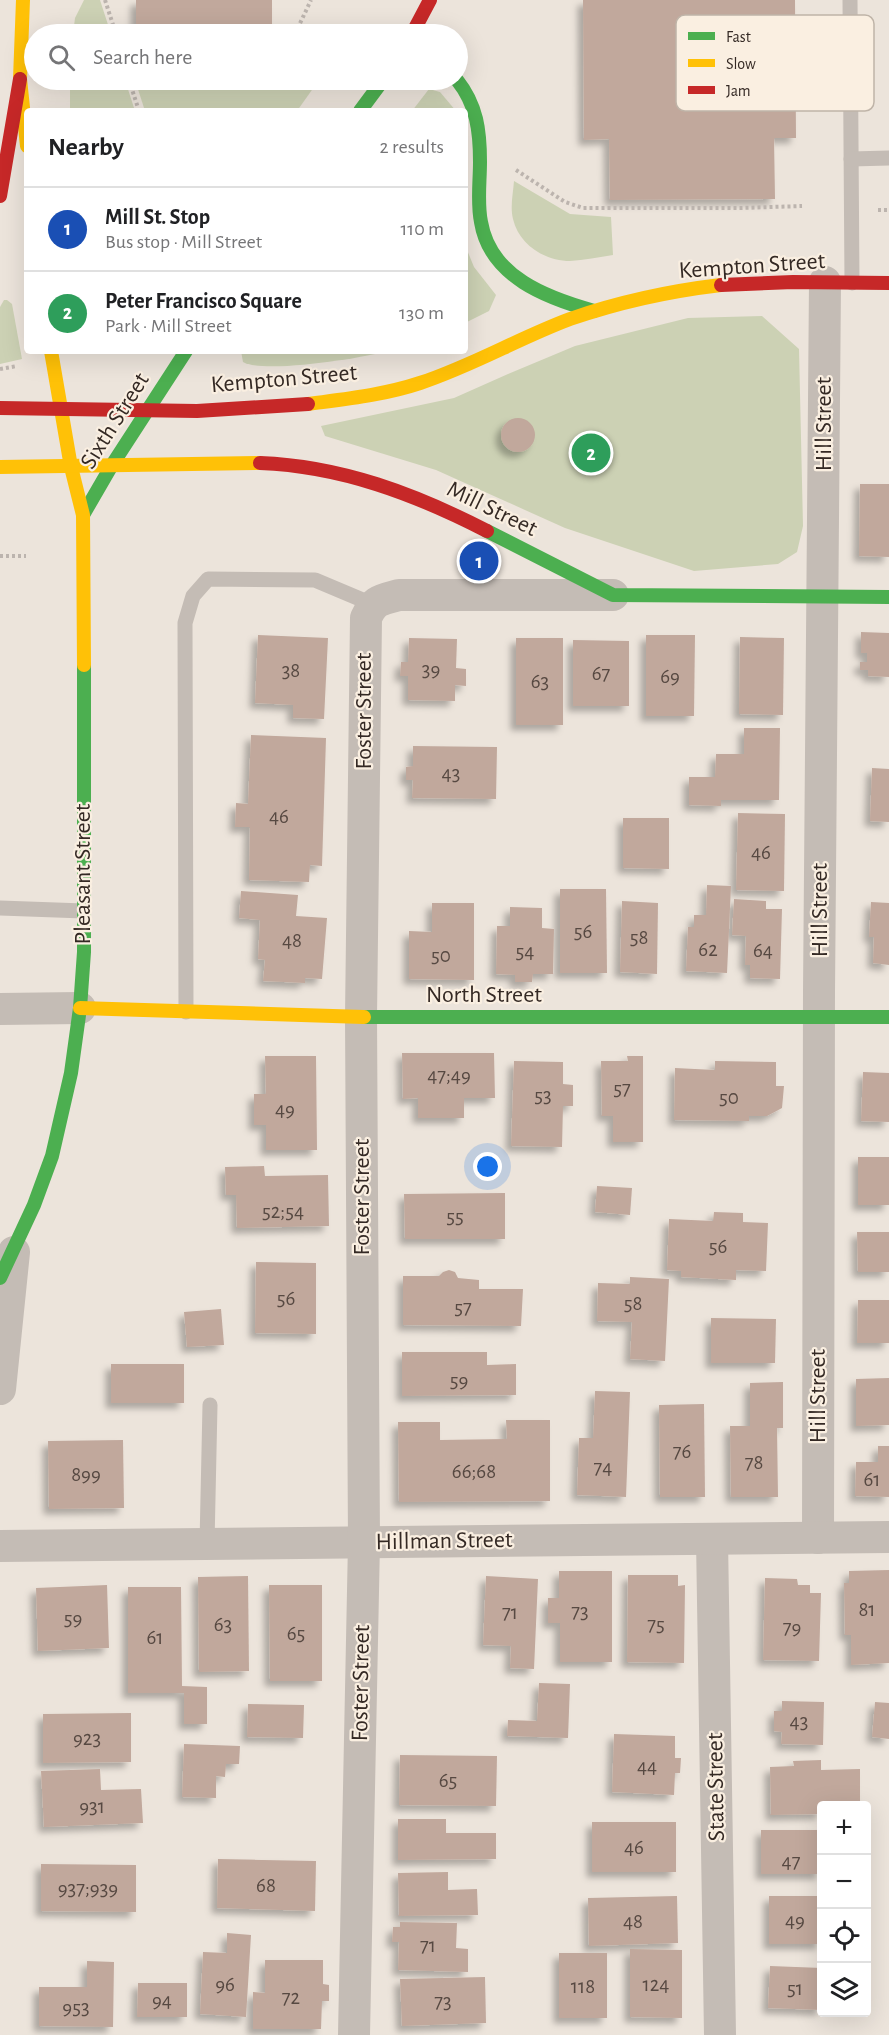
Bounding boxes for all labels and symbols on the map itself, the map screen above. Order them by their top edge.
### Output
legend [676,15,874,111]
text: Fast [726,29,751,45]
text: Slow [726,56,756,72]
text: Jam [726,83,751,99]
street label: Kempton Street [678,249,826,283]
street label: Kempton Street [210,361,358,397]
street label: Sixth Street [76,368,154,473]
street label: Hill Street [812,376,836,471]
pin: 2 [572,430,610,476]
street label: Mill Street [443,477,541,541]
pin: 1 [460,538,498,584]
street label: Foster Street [352,652,376,769]
house number: 39 [422,659,440,680]
house number: 38 [282,660,300,681]
house number: 67 [592,663,611,684]
house number: 69 [660,666,680,687]
house number: 63 [531,671,549,692]
house number: 43 [442,763,460,784]
street label: Pleasant Street [71,803,95,944]
house number: 46 [269,806,289,827]
house number: 46 [751,842,771,863]
street label: Hill Street [808,862,832,957]
house number: 56 [574,921,592,942]
house number: 58 [630,927,648,948]
house number: 48 [282,930,302,951]
house number: 62 [698,939,718,960]
house number: 64 [753,940,773,961]
house number: 54 [516,941,534,962]
house number: 50 [431,945,451,966]
street label: North Street [426,983,542,1007]
house number: 47;49 [427,1065,471,1086]
house number: 57 [613,1078,631,1099]
house number: 53 [534,1085,552,1106]
house number: 50 [719,1087,739,1108]
house number: 49 [275,1099,295,1120]
street label: Foster Street [350,1138,374,1255]
your location [473,1152,502,1181]
house number: 52;54 [262,1201,304,1222]
house number: 55 [446,1206,464,1227]
house number: 56 [709,1236,727,1257]
house number: 56 [277,1288,295,1309]
house number: 58 [624,1293,642,1314]
house number: 57 [454,1297,472,1318]
street label: Hill Street [806,1348,830,1443]
house number: 59 [450,1370,468,1391]
house number: 76 [673,1441,691,1462]
house number: 78 [745,1452,763,1473]
house number: 74 [594,1457,612,1478]
house number: 66;68 [452,1461,496,1482]
house number: 899 [71,1464,101,1485]
house number: 61 [863,1469,881,1490]
street label: Hillman Street [375,1528,513,1554]
house number: 81 [858,1599,876,1620]
house number: 73 [571,1601,589,1622]
house number: 71 [502,1602,518,1623]
house number: 59 [64,1608,82,1629]
house number: 63 [214,1614,232,1635]
house number: 75 [647,1614,665,1635]
house number: 79 [783,1617,801,1638]
house number: 65 [287,1623,305,1644]
street label: Foster Street [348,1624,374,1742]
house number: 61 [146,1627,164,1648]
house number: 43 [790,1711,808,1732]
house number: 923 [73,1728,101,1749]
street label: State Street [703,1732,729,1842]
house number: 44 [637,1756,657,1777]
house number: 65 [439,1770,457,1791]
house number: 931 [79,1796,105,1817]
house number: 46 [624,1837,644,1858]
house number: 47 [782,1851,801,1872]
house number: 68 [256,1875,276,1896]
house number: 937;939 [58,1878,118,1899]
house number: 49 [785,1910,805,1931]
house number: 48 [623,1911,643,1932]
house number: 71 [420,1935,436,1956]
house number: 96 [215,1974,235,1995]
house number: 124 [643,1974,669,1995]
house number: 118 [571,1976,595,1997]
house number: 51 [787,1978,803,1999]
house number: 72 [282,1987,300,2008]
house number: 94 [152,1990,172,2011]
house number: 73 [434,1991,452,2012]
house number: 953 [62,1997,90,2018]

